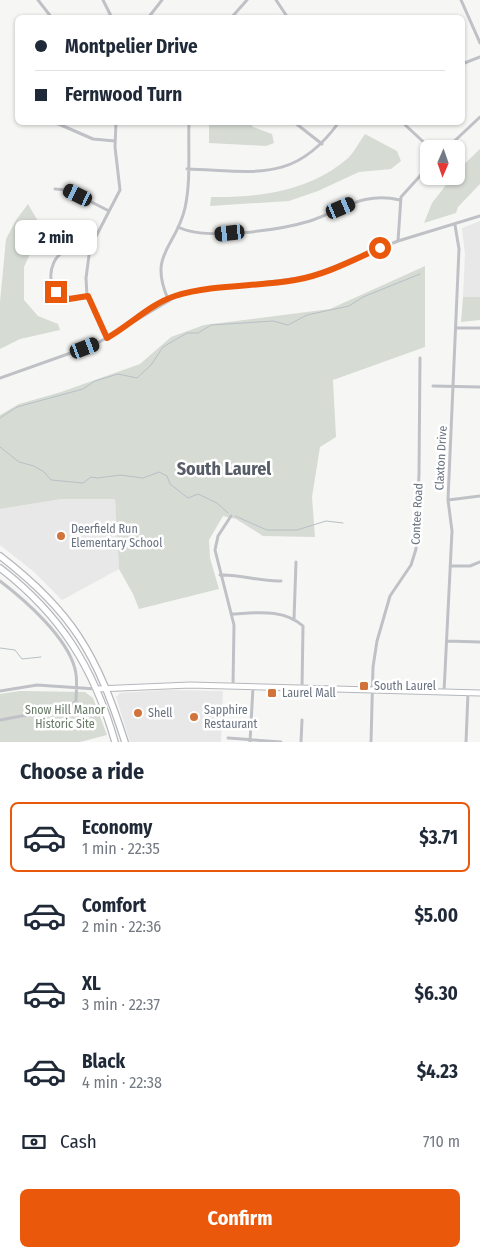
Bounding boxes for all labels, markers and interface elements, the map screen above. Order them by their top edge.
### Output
text: Montpelier Drive [65,35,198,58]
text: Fernwood Turn [65,83,182,106]
north arrow [420,140,465,185]
map controls [420,140,465,185]
car [61,182,94,208]
car [324,195,357,221]
callout: 2 min [15,220,97,254]
car [214,224,245,242]
text: 2 min [38,228,74,247]
route start [369,237,391,259]
route end [45,281,67,303]
car [68,336,101,360]
street label: Claxton Drive [432,425,450,491]
district label: South Laurel [177,458,271,480]
street label: Contee Road [408,483,426,545]
place label: Deerfield Run Elementary School [71,522,162,550]
marker: Deerfield Run Elementary School [55,530,67,542]
place label: South Laurel [374,679,436,693]
marker: South Laurel [358,680,370,692]
place label: Laurel Mall [282,686,336,700]
marker: Laurel Mall [266,687,278,699]
park label: Snow Hill Manor Historic Site [25,703,106,731]
place label: Sapphire Restaurant [204,703,257,731]
place label: Shell [148,706,173,720]
marker: Shell [132,707,144,719]
marker: Sapphire Restaurant [188,711,200,723]
text: Choose a ride [20,758,144,785]
icon: car [22,815,67,860]
text: Economy [82,816,152,839]
text: $3.71 [419,826,458,849]
text: 1 min · 22:35 [82,839,160,858]
icon: car [22,893,67,938]
text: Comfort [82,894,146,917]
text: $5.00 [414,904,458,927]
text: 2 min · 22:36 [82,917,161,936]
icon: car [22,971,67,1016]
text: XL [82,972,101,995]
text: $6.30 [415,982,458,1005]
text: 3 min · 22:37 [82,995,160,1014]
icon: car [22,1049,67,1094]
text: Black [82,1050,125,1073]
text: $4.23 [417,1060,458,1083]
text: 4 min · 22:38 [82,1073,162,1092]
icon: cash [20,1128,48,1156]
text: Cash [60,1130,97,1153]
text: 710 m [423,1132,460,1151]
button: Confirm [20,1189,460,1247]

